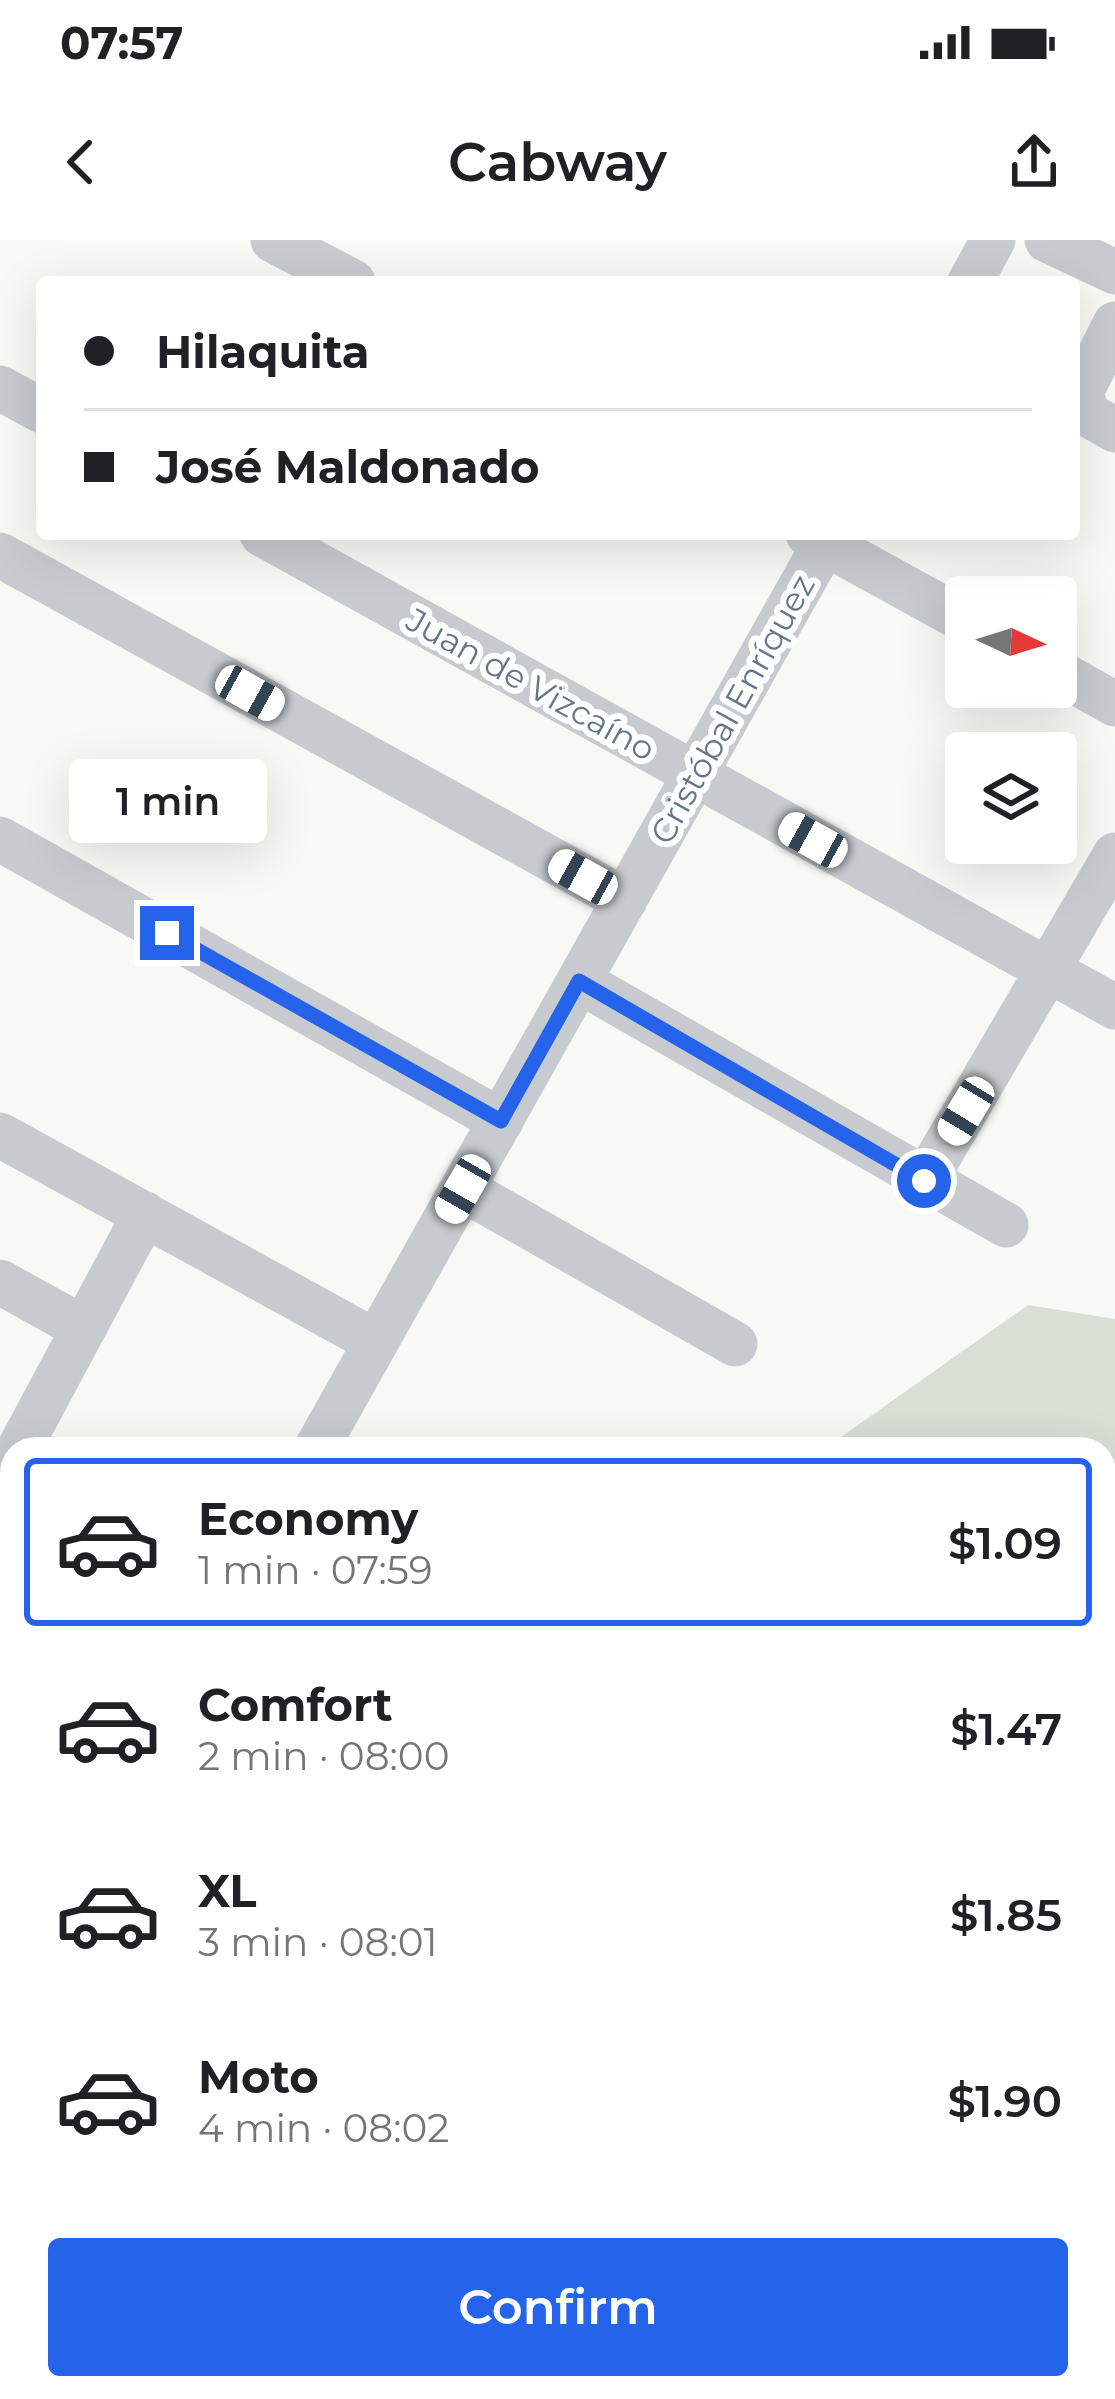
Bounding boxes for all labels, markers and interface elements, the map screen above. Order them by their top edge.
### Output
text: 07:57 [60,15,183,70]
icon: back [48,129,114,195]
text: Cabway [448,129,667,195]
icon: share [1001,129,1067,195]
text: Hilaquita [156,324,369,379]
text: José Maldonado [156,439,539,494]
street label: Cristóbal Enríquez [641,567,823,851]
north arrow [945,576,1077,708]
map controls [945,576,1077,864]
street label: Juan de Vizcaíno [399,599,662,769]
car [210,660,290,726]
button: layers [945,732,1077,864]
callout: 1 min [68,759,266,843]
text: 1 min [116,777,220,825]
car [773,807,853,873]
car [543,844,623,910]
route end [140,906,194,960]
car [932,1071,1000,1151]
car [429,1149,497,1229]
route start [897,1154,951,1208]
icon: car [54,1488,162,1596]
text: Economy [198,1491,418,1546]
text: $1.09 [948,1515,1062,1570]
text: 1 min · 07:59 [198,1546,433,1594]
icon: car [54,1674,162,1782]
text: Comfort [198,1677,393,1732]
text: $1.47 [950,1701,1062,1756]
text: 2 min · 08:00 [198,1732,449,1780]
icon: car [54,1860,162,1968]
text: XL [198,1863,256,1918]
text: $1.85 [950,1887,1062,1942]
text: 3 min · 08:01 [198,1918,438,1966]
icon: car [54,2046,162,2154]
text: Moto [198,2049,319,2104]
text: $1.90 [948,2073,1062,2128]
text: 4 min · 08:02 [198,2104,449,2152]
button: Confirm [48,2238,1068,2376]

